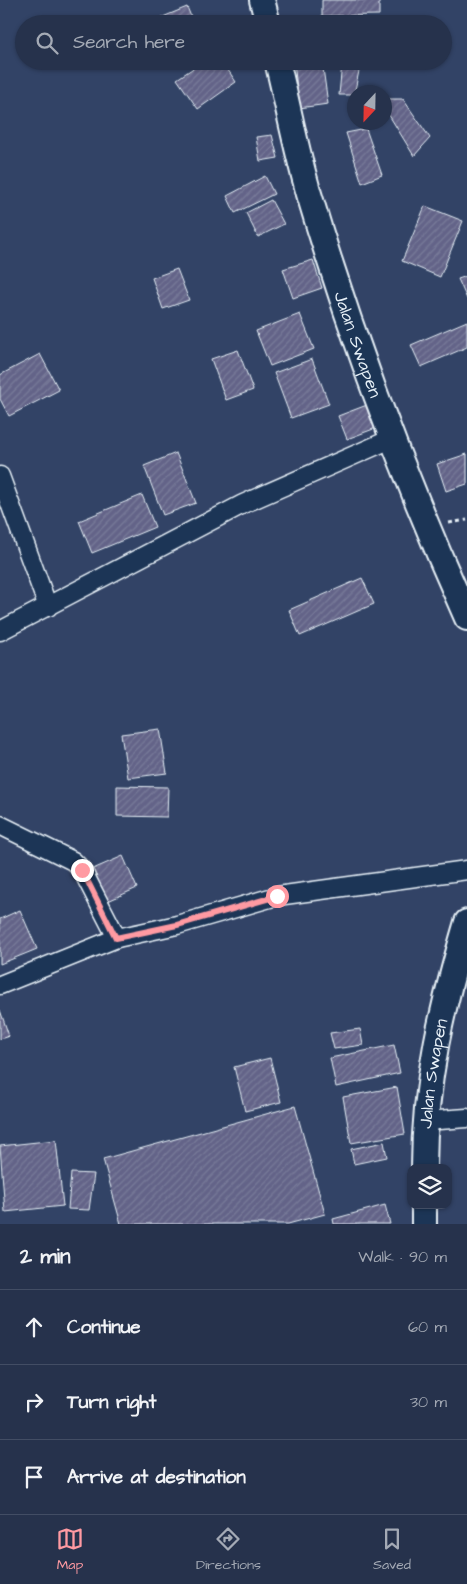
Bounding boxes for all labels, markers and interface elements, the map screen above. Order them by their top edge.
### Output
search box [15,15,452,70]
icon: search [33,29,61,57]
text: Search here [73,29,185,56]
north arrow [347,85,392,130]
street label: Jalan Swapen [328,288,388,401]
route end [71,859,94,882]
route start [266,885,289,908]
street label: Jalan Swapen [413,1016,454,1129]
map controls [407,1164,452,1209]
button: layers [407,1164,452,1209]
text: 2 min [20,1242,70,1271]
text: Walk · 90 m [358,1246,447,1268]
icon: ahead [20,1313,48,1341]
text: Continue [67,1314,141,1341]
text: 60 m [408,1316,447,1338]
icon: right [20,1388,48,1416]
text: Turn right [67,1389,156,1416]
text: 30 m [410,1391,447,1413]
icon: arrive [20,1463,48,1491]
text: Arrive at destination [67,1464,246,1491]
tab: Map [56,1525,84,1575]
tab: Directions [196,1525,261,1575]
tab: Saved [373,1525,411,1575]

